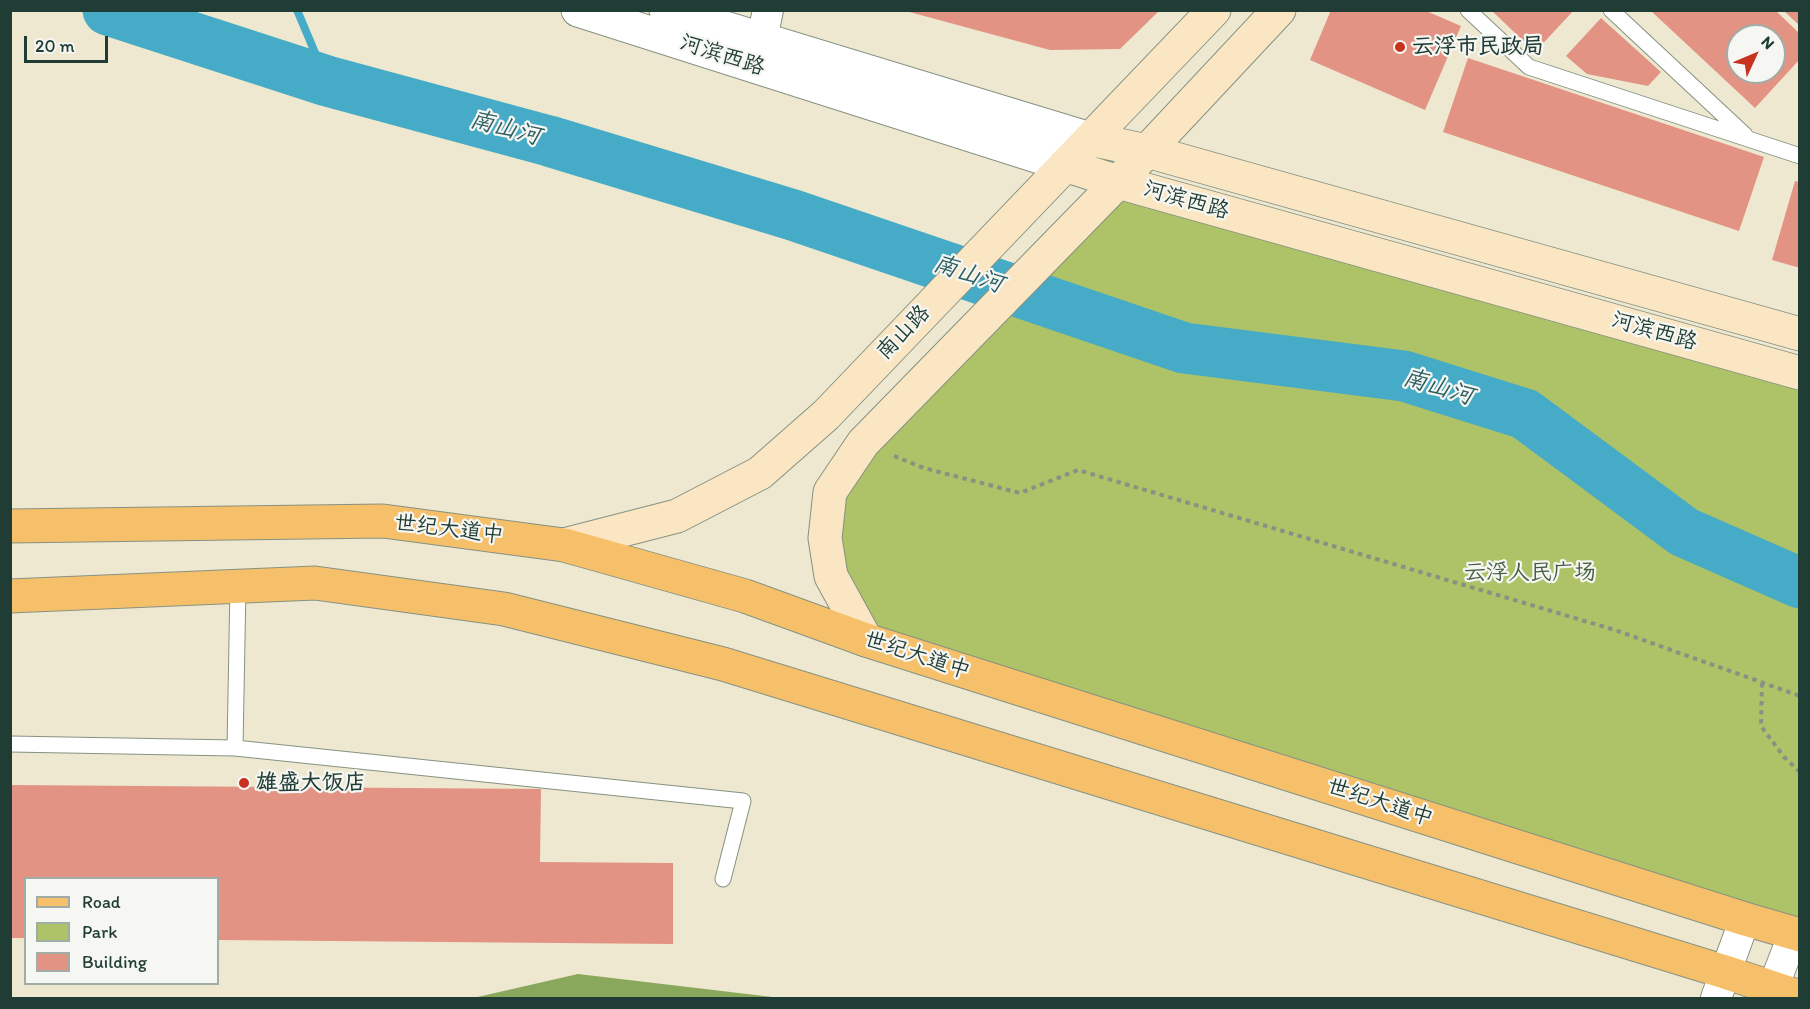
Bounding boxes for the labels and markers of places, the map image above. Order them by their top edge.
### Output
place label: 云浮市民政局 [1412,34,1544,60]
marker: 云浮市民政局 [1393,40,1407,54]
place label: 雄盛大饭店 [256,770,366,796]
marker: 雄盛大饭店 [237,776,251,790]

